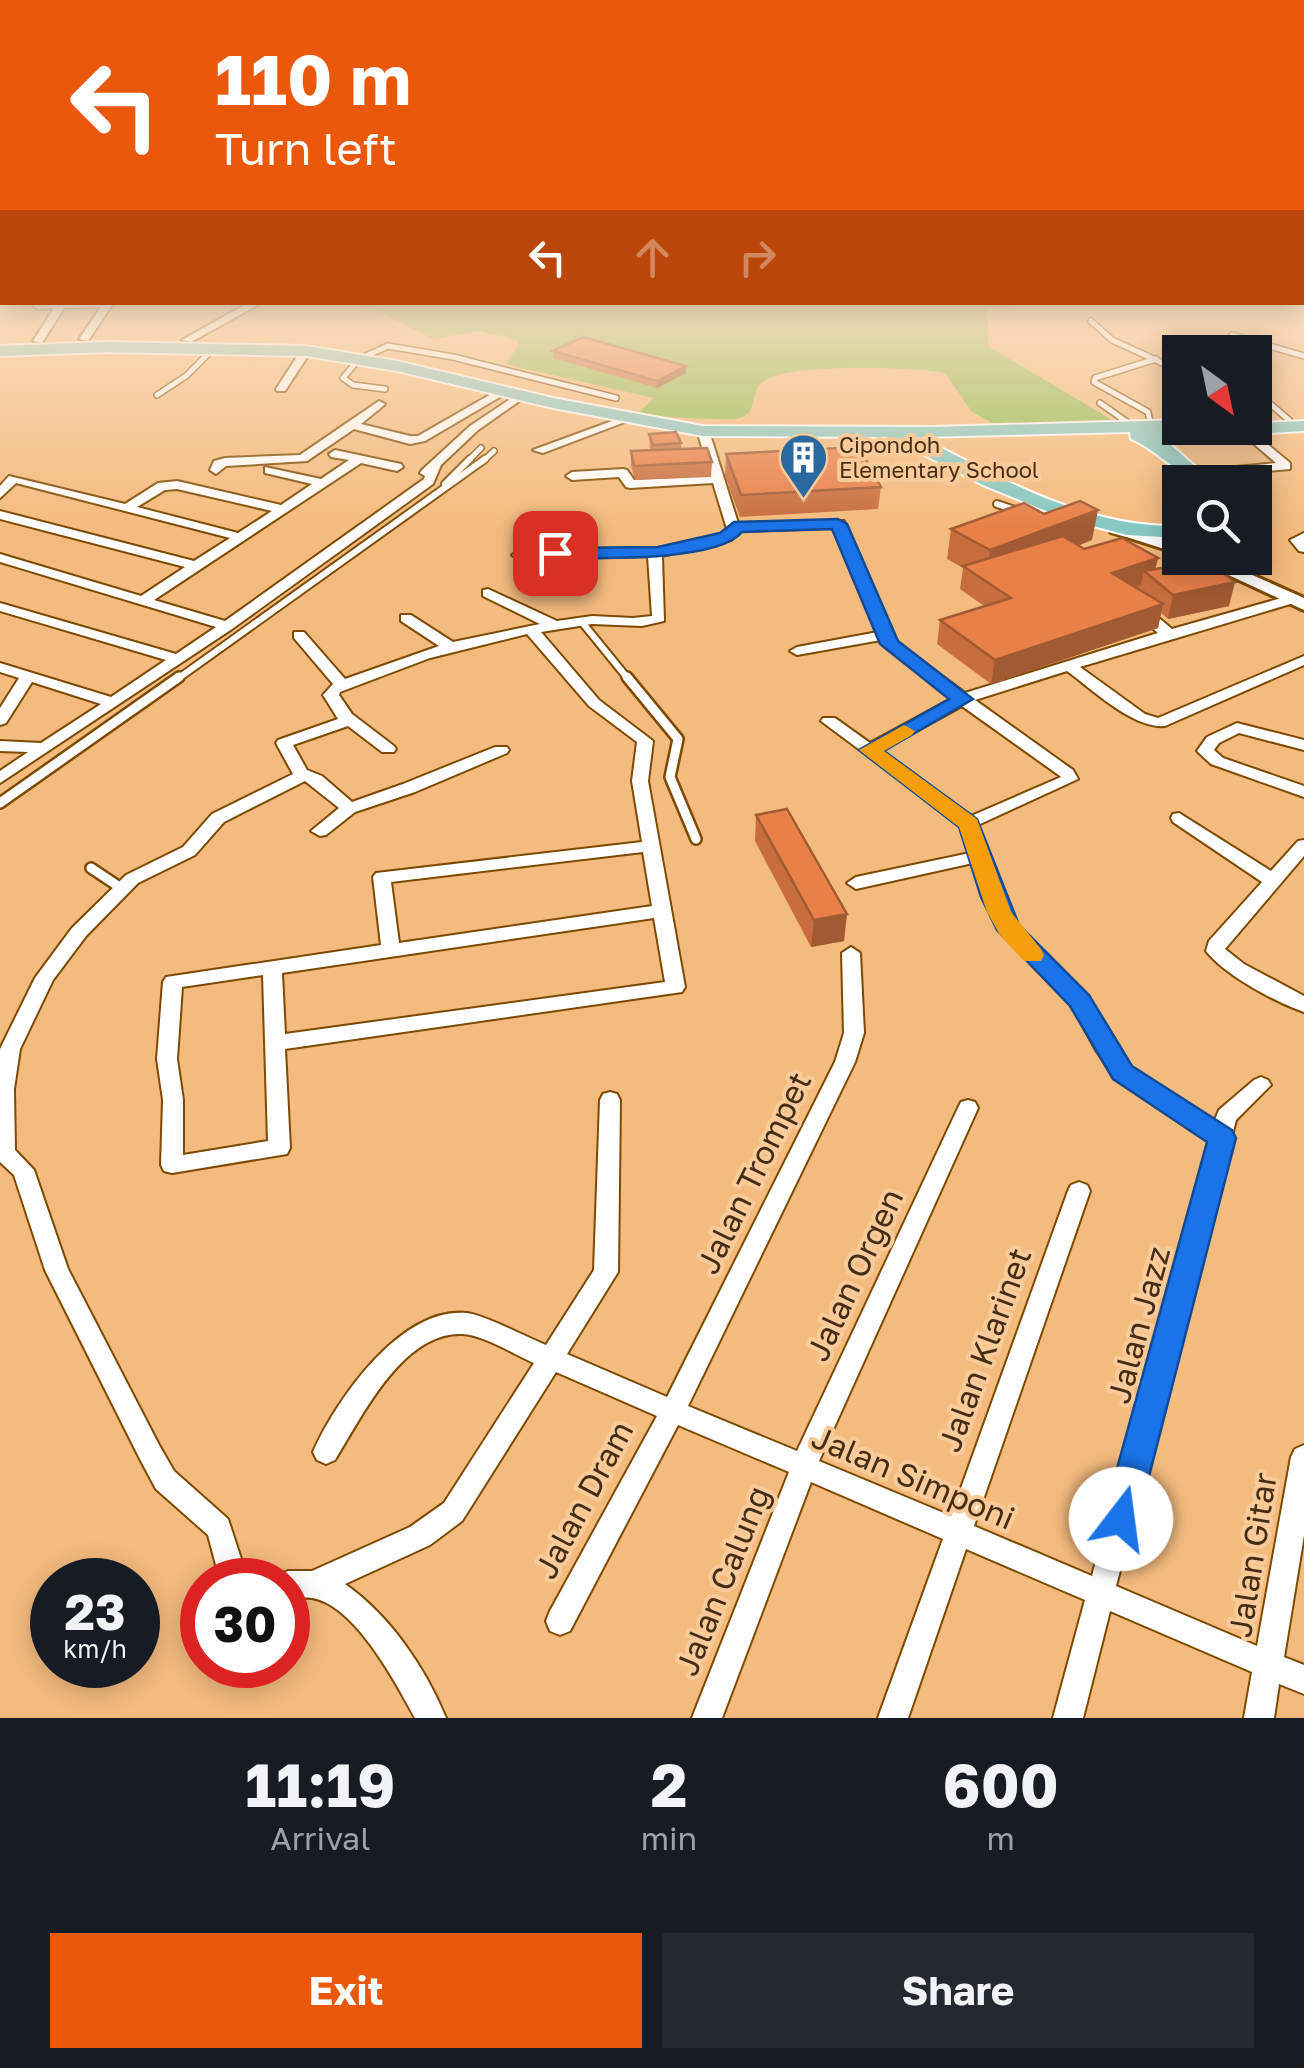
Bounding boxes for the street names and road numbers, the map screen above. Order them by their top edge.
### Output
street label: Jalan Trompet [688,1066,818,1280]
street label: Jalan Orgen [798,1182,911,1367]
street label: Jalan Jazz [1099,1242,1177,1407]
street label: Jalan Klarinet [930,1243,1039,1457]
street label: Jalan Dram [526,1414,640,1585]
street label: Jalan Simponi [806,1417,1020,1537]
street label: Jalan Gitar [1220,1470,1284,1640]
street label: Jalan Calung [667,1480,777,1681]

